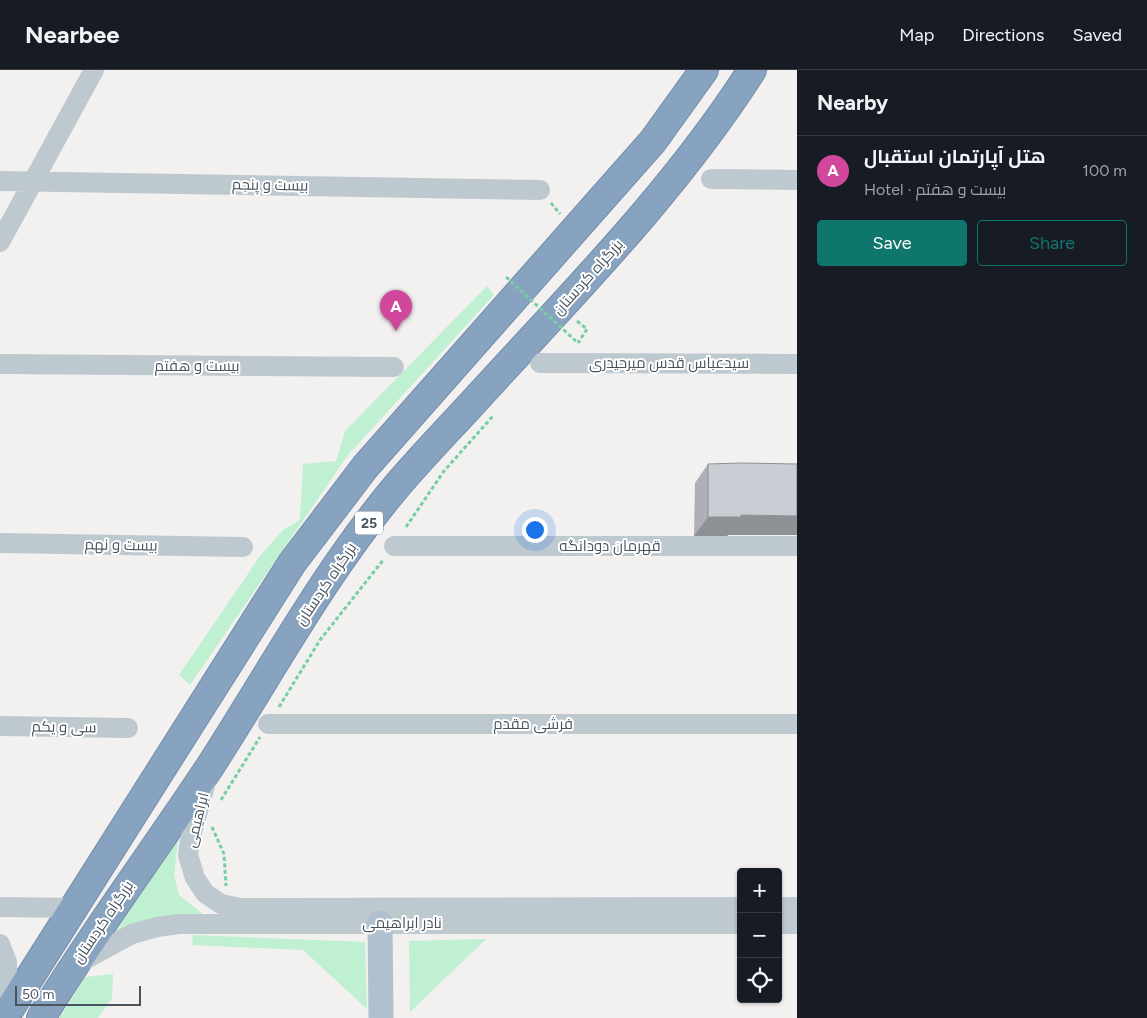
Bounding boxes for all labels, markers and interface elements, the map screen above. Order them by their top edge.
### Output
text: Nearbee [25,20,120,49]
text: Map [899,24,934,46]
text: Directions [962,24,1044,46]
text: Saved [1072,24,1122,46]
text: Nearby [817,90,888,115]
text: هتل آپارتمان استقبال [864,145,1046,168]
text: A [827,161,839,180]
text: 100 m [1082,161,1127,180]
street label: بیست و پنجم [232,175,308,196]
text: Hotel · بیست و هفتم [864,180,1006,199]
button: Save [817,220,967,266]
button: Share [977,220,1127,266]
street label: بزرگراه کردستان [549,235,628,319]
pin: A [380,290,412,331]
street label: سیدعباس قدس میرحیدری [589,354,749,373]
street label: بیست و هفتم [155,357,239,376]
road number: 25 [355,512,383,534]
your location [522,517,548,543]
street label: بیست و نهم [84,535,158,556]
street label: قهرمان دودانگه [559,537,661,556]
street label: بزرگراه کردستان [292,539,361,629]
street label: فرشی مقدم [493,715,573,734]
street label: سی و یکم [31,717,97,738]
street label: ابراهیمی [181,791,214,850]
map controls [737,868,782,1003]
button: + [737,868,782,913]
street label: بزرگراه کردستان [69,877,138,967]
button: − [737,913,782,958]
street label: نادر ابراهیمی [362,914,442,933]
button: locate [737,958,782,1003]
scale bar [15,983,141,1006]
text: 50 m [22,986,54,1003]

